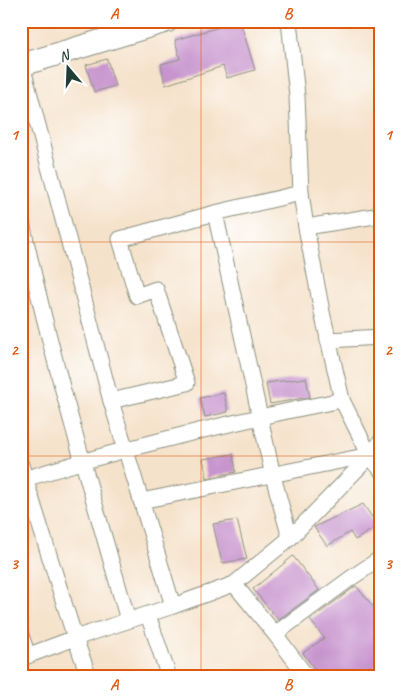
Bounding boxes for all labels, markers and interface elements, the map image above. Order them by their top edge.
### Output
text: A [110,4,120,24]
text: B [284,4,294,24]
north arrow [42,42,92,92]
text: N [57,46,73,66]
text: 1 [10,125,19,145]
text: 1 [384,125,393,145]
text: 2 [10,340,19,360]
text: 2 [384,340,393,360]
text: 3 [10,554,19,574]
text: 3 [384,554,393,574]
text: A [110,675,120,695]
text: B [284,675,294,695]

